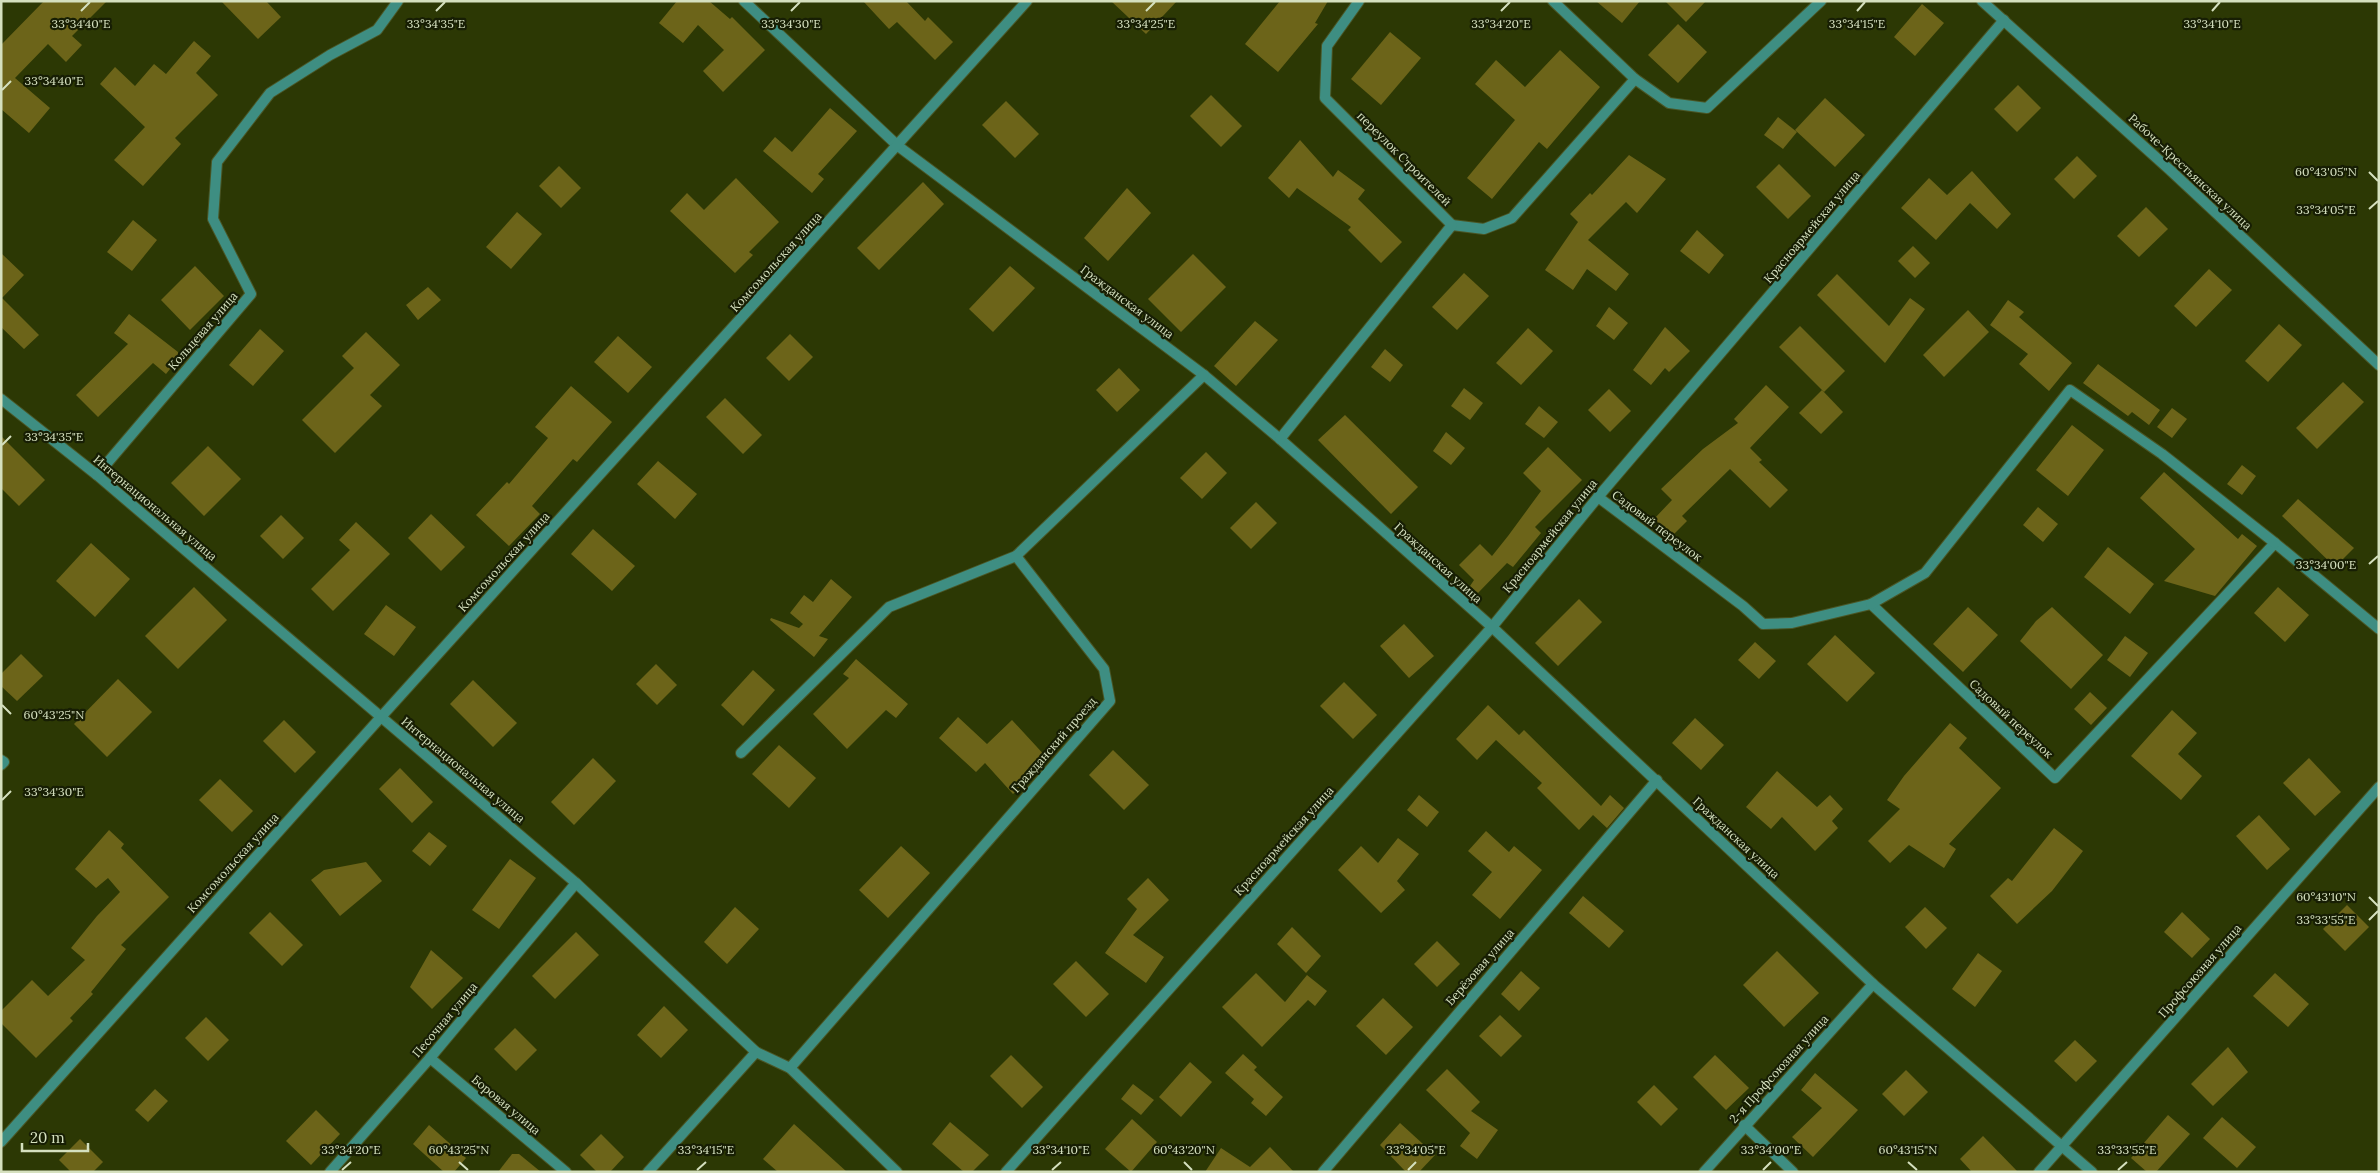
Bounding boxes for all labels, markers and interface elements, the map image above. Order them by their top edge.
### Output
text: 33°34'40"E [52,16,110,31]
text: 33°34'35"E [407,16,465,31]
text: 33°34'30"E [761,16,821,31]
text: 33°34'25"E [1117,16,1175,31]
text: 33°34'20"E [1471,16,1531,31]
text: 33°34'15"E [1829,16,1885,31]
text: 33°34'10"E [2183,16,2241,31]
text: 33°34'40"E [25,73,83,88]
street label: переулок Строителей [1354,108,1455,209]
street label: Рабоче-Крестьянская улица [2126,110,2255,233]
text: 60°43'05"N [2295,164,2357,179]
street label: Красноармейская улица [1760,168,1863,286]
text: 33°34'05"E [2296,202,2356,217]
street label: Комсомольская улица [727,209,825,315]
street label: Гражданская улица [1078,262,1177,342]
street label: Кольцевая улица [165,288,241,373]
text: 33°34'35"E [25,429,83,444]
street label: Интернациональная улица [90,452,220,564]
street label: Красноармейская улица [1499,476,1600,596]
street label: Садовый переулок [1609,487,1706,565]
street label: Комсомольская улица [455,509,553,615]
street label: Гражданская улица [1391,519,1485,606]
text: 33°34'00"E [2296,557,2356,572]
street label: Садовый переулок [1966,676,2057,762]
street label: Гражданский проезд [1008,694,1099,796]
text: 60°43'25"N [24,707,84,722]
street label: Интернациональная улица [398,714,528,826]
street label: Красноармейская улица [1231,783,1337,898]
text: 33°34'30"E [24,784,84,799]
street label: Гражданская улица [1690,794,1783,882]
street label: Комсомольская улица [184,810,282,916]
text: 60°43'10"N [2296,889,2356,904]
text: 33°33'55"E [2297,912,2355,927]
street label: Профсоюзная улица [2155,921,2244,1021]
street label: Берёзовая улица [1442,925,1517,1008]
street label: Песочная улица [409,979,480,1060]
street label: 2-я Профсоюзная улица [1726,1011,1831,1126]
street label: Боровая улица [469,1071,544,1138]
scale bar [22,1120,89,1152]
text: 20 m [30,1128,65,1147]
text: 33°34'20"E [321,1142,381,1157]
text: 60°43'25"N [429,1142,489,1157]
text: 33°34'15"E [678,1142,734,1157]
text: 33°34'10"E [1032,1142,1090,1157]
text: 60°43'20"N [1153,1142,1215,1157]
text: 33°34'05"E [1386,1142,1446,1157]
text: 33°34'00"E [1741,1142,1801,1157]
text: 60°43'15"N [1879,1142,1937,1157]
text: 33°33'55"E [2098,1142,2156,1157]

